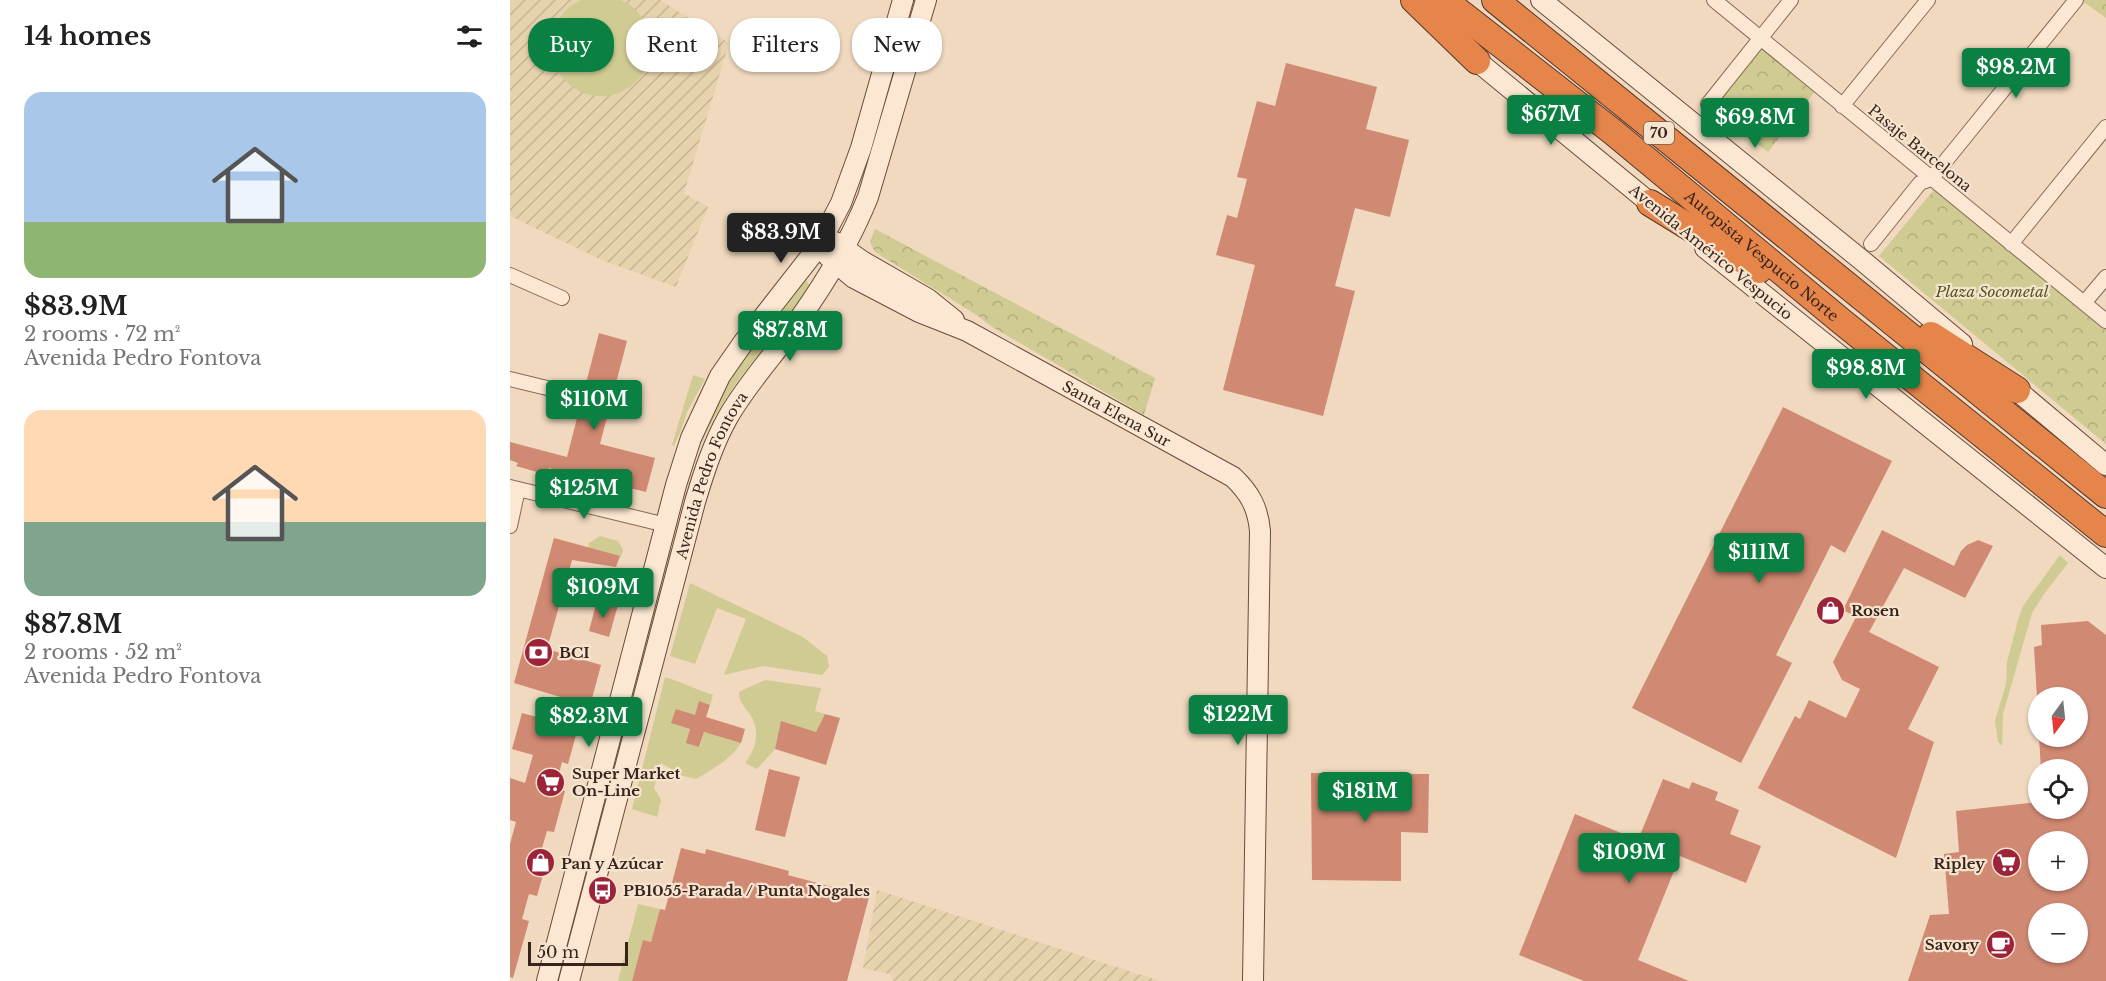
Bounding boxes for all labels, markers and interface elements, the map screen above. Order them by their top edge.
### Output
chip: Buy [528,18,614,72]
chip: Rent [626,18,718,72]
chip: Filters [730,18,840,72]
chip: New [852,18,942,72]
text: 14 homes [24,20,151,52]
icon: filters [453,20,486,53]
pin: $98.2M [1967,48,2065,99]
text: $98.2M [1976,55,2056,79]
pin: $67M [1515,95,1587,146]
pin: $69.8M [1706,98,1804,149]
street label: Pasaje Barcelona [1864,100,1976,196]
text: $67M [1521,102,1581,126]
text: $69.8M [1715,105,1795,129]
road number: 70 [1644,122,1674,144]
icon: home [201,131,309,239]
street label: Avenida Américo Vespucio [1625,180,1797,324]
street label: Autopista Vespucio Norte [1680,186,1843,325]
pin: $83.9M [732,213,830,264]
text: $83.9M [741,220,821,244]
park label: Plaza Socometal [1935,282,2049,301]
text: $83.9M [24,290,128,322]
pin: $87.8M [741,311,839,362]
text: $87.8M [752,318,828,342]
text: 2 rooms · 72 m² [24,322,181,346]
text: Avenida Pedro Fontova [24,346,261,370]
pin: $98.8M [1817,349,1915,400]
text: $98.8M [1826,356,1906,380]
street label: Santa Elena Sur [1059,376,1175,451]
pin: $110M [552,380,636,431]
text: $110M [560,387,628,411]
street label: Avenida Pedro Fontova [671,387,752,562]
icon: home [201,449,309,557]
pin: $125M [542,469,626,520]
text: $125M [549,476,619,500]
pin: $111M [1717,533,1801,584]
text: $111M [1728,540,1790,564]
pin: $109M [561,568,645,619]
text: $109M [566,575,640,599]
shop icon: Rosen [1814,594,1846,626]
place label: Rosen [1851,601,1900,620]
text: $87.8M [24,608,122,640]
bank icon: BCI [522,636,554,668]
text: 2 rooms · 52 m² [24,640,182,664]
place label: BCI [559,643,590,662]
text: Avenida Pedro Fontova [24,664,261,688]
north arrow [2028,687,2088,747]
map controls [2028,687,2088,963]
pin: $122M [1196,695,1280,746]
pin: $82.3M [540,697,638,748]
text: $122M [1203,702,1273,726]
text: $82.3M [549,704,629,728]
button: locate [2028,759,2088,819]
place label: Super Market On-Line [572,764,681,800]
supermarket icon: Super Market On-Line [535,766,567,798]
pin: $181M [1323,772,1407,823]
text: $181M [1332,779,1398,803]
button: + [2028,831,2088,891]
pin: $109M [1587,833,1671,884]
text: $109M [1592,840,1666,864]
shop icon: Pan y Azúcar [524,847,556,879]
supermarket icon: Ripley [1990,847,2022,879]
place label: Pan y Azúcar [561,854,664,873]
place label: Ripley [1933,854,1985,873]
bus stop icon: PB1055-Parada / Punta Nogales [586,874,618,906]
place label: PB1055-Parada / Punta Nogales [623,881,870,900]
button: − [2028,903,2088,963]
cafe icon: Savory [1984,928,2016,960]
place label: Savory [1925,935,1979,954]
scale bar [528,939,628,966]
text: 50 m [537,942,579,962]

